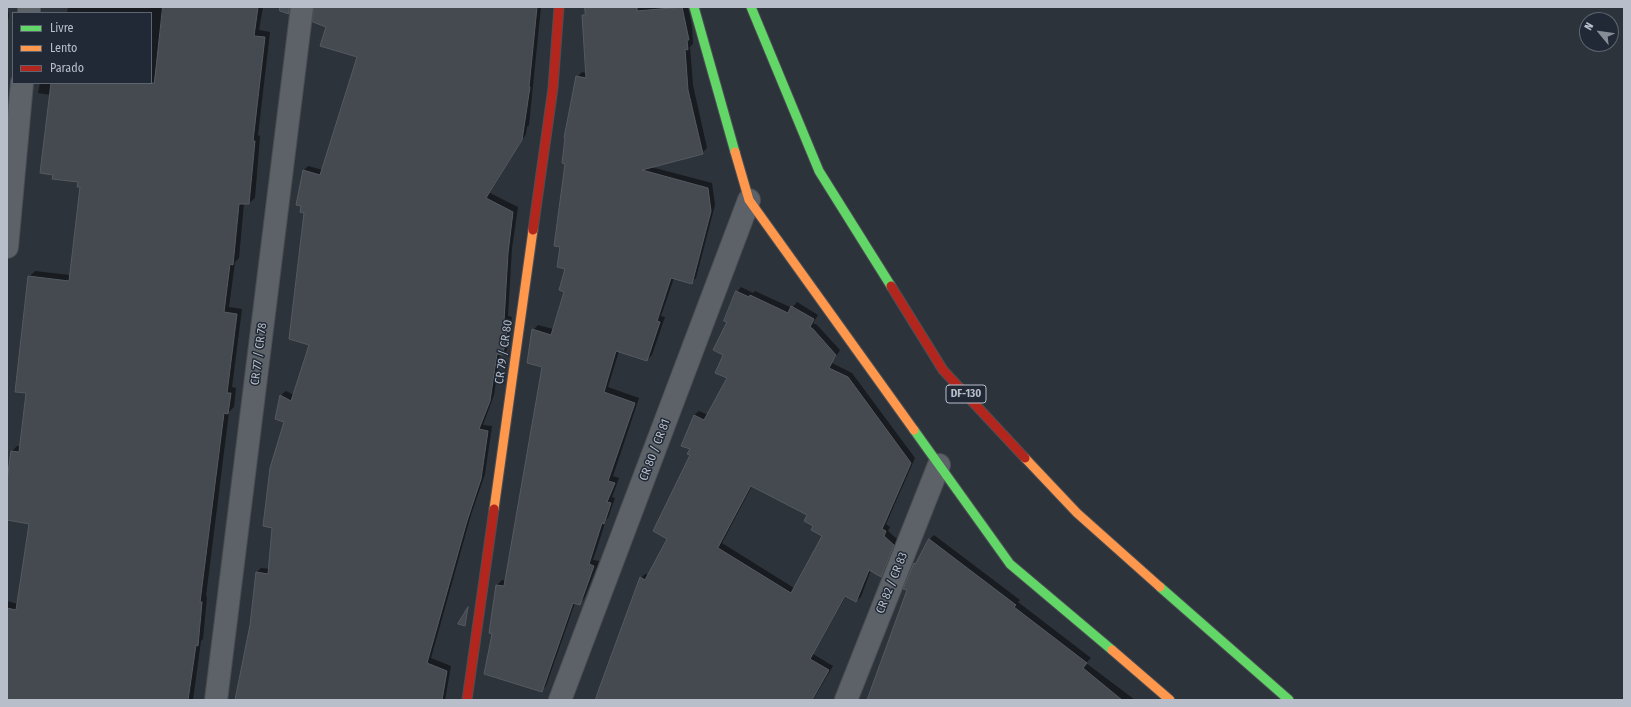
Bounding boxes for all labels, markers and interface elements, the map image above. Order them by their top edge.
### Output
legend [12,12,152,84]
north arrow [1579,12,1619,52]
text: N [1582,20,1596,32]
text: Livre [50,21,73,35]
text: Lento [50,41,77,55]
text: Parado [50,61,84,75]
street label: CR 79 / CR 80 [492,319,516,385]
street label: CR 77 / CR 78 [248,322,270,386]
road number: DF-130 [946,385,986,403]
street label: CR 80 / CR 81 [637,417,673,483]
street label: CR 82 / CR 83 [873,550,911,616]

